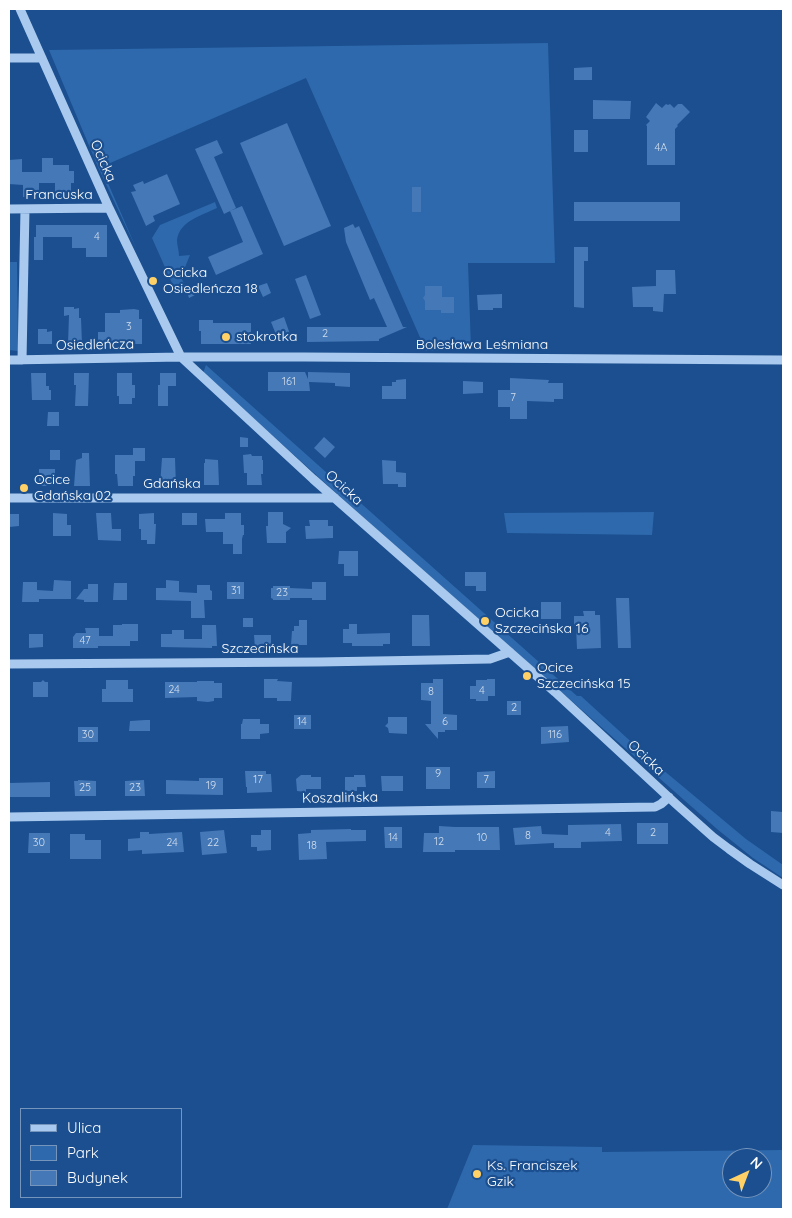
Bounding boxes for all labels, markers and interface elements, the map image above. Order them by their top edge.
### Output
street label: Ocicka [86,137,120,185]
house number: 4A [655,141,667,155]
street label: Francuska [25,187,93,203]
house number: 4 [94,230,100,244]
place label: Ocicka Osiedleńcza 18 [163,265,258,298]
marker: Ocicka Osiedleńcza 18 [147,275,159,287]
house number: 3 [126,320,132,334]
house number: 2 [322,327,328,341]
place label: stokrotka [236,329,297,345]
marker: stokrotka [220,331,232,343]
street label: Osiedleńcza [56,336,134,354]
street label: Bolesława Leśmiana [416,337,548,353]
house number: 161 [282,375,296,389]
house number: 7 [510,391,516,405]
street label: Ocicka [322,467,366,509]
place label: Ocice Gdańska 02 [34,472,111,504]
street label: Gdańska [143,476,201,492]
marker: Ocice Gdańska 02 [18,482,30,494]
house number: 31 [231,584,241,598]
house number: 23 [276,586,288,600]
place label: Ocicka Szczecińska 16 [495,605,589,638]
marker: Ocicka Szczecińska 16 [479,615,491,627]
house number: 47 [79,634,91,648]
street label: Szczecińska [222,641,298,657]
place label: Ocice Szczecińska 15 [537,660,631,692]
marker: Ocice Szczecińska 15 [521,670,533,682]
house number: 24 [168,683,180,697]
house number: 4 [479,684,485,698]
house number: 8 [428,685,434,699]
house number: 2 [511,701,517,715]
house number: 14 [297,715,307,729]
house number: 6 [442,715,448,729]
house number: 30 [82,728,94,742]
house number: 116 [548,728,562,742]
street label: Ocicka [624,737,668,779]
house number: 9 [435,767,441,781]
house number: 17 [253,773,263,787]
house number: 7 [483,773,489,787]
house number: 19 [206,779,216,793]
house number: 25 [79,781,91,795]
house number: 23 [129,781,141,795]
street label: Koszalińska [302,789,378,807]
house number: 4 [605,826,611,840]
house number: 2 [650,826,656,840]
house number: 8 [525,829,531,843]
house number: 14 [388,831,398,845]
house number: 10 [477,831,487,845]
house number: 12 [434,835,444,849]
house number: 30 [33,836,45,850]
house number: 24 [166,836,178,850]
house number: 22 [207,836,219,850]
house number: 18 [307,839,317,853]
legend [20,1108,182,1198]
text: Ulica [67,1118,101,1137]
text: Park [67,1143,99,1162]
north arrow [722,1148,772,1198]
text: N [747,1153,766,1173]
place label: Ks. Franciszek Gzik [487,1158,578,1190]
text: Budynek [67,1168,128,1187]
marker: Ks. Franciszek Gzik [471,1168,483,1180]

